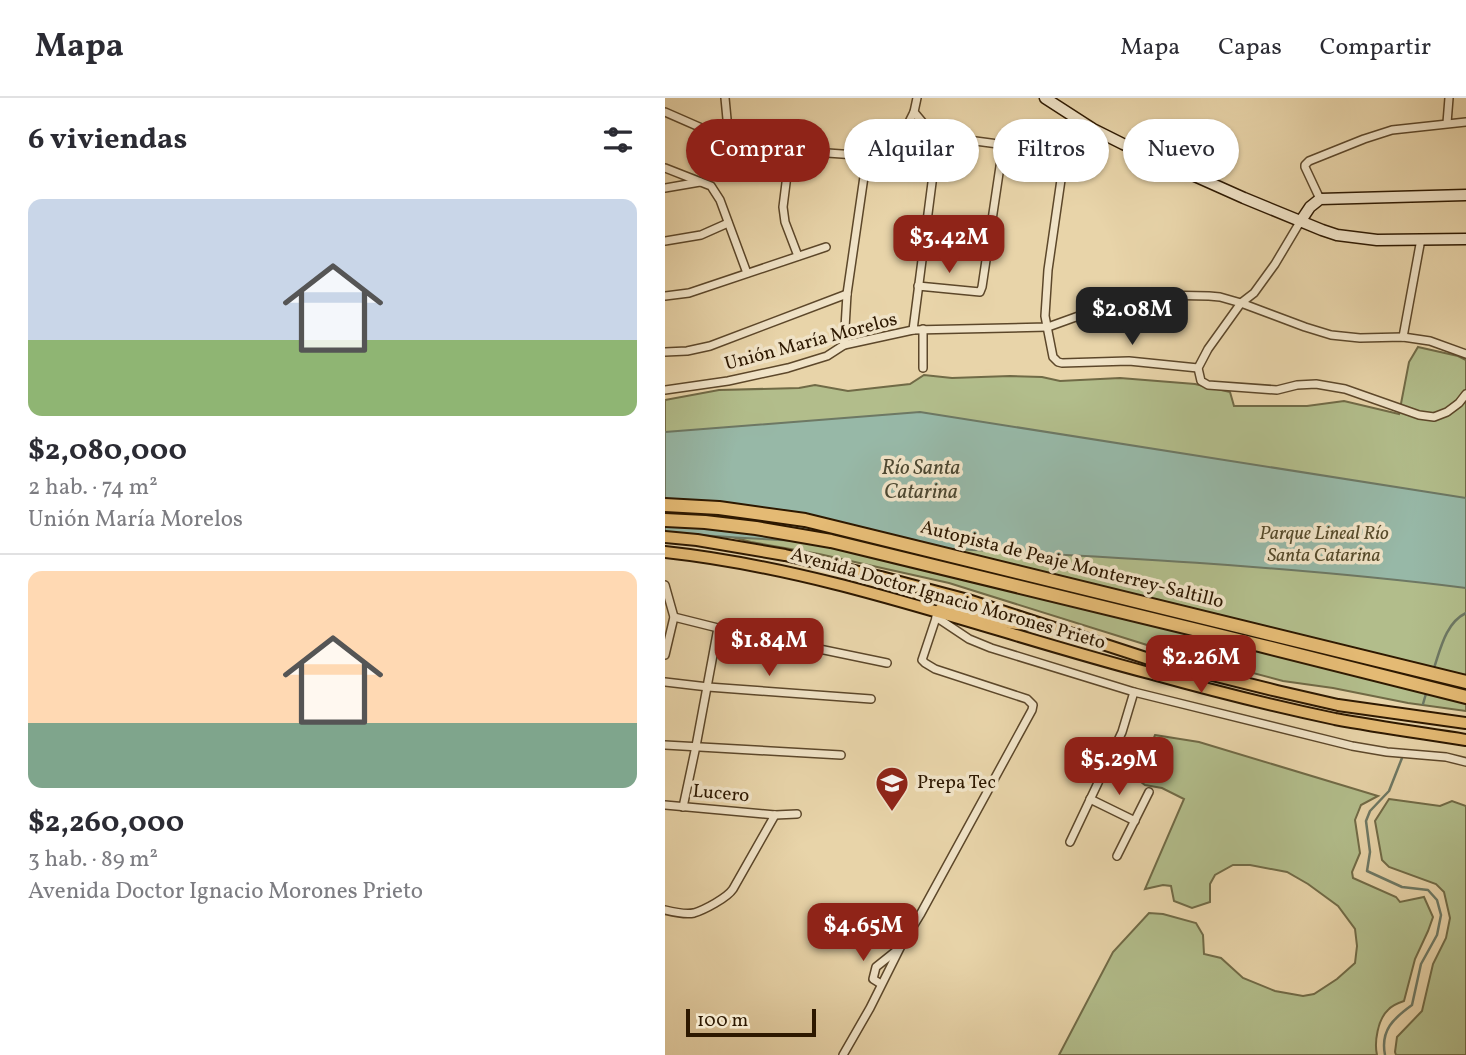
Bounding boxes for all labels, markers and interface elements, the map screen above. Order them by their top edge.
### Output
text: Mapa [35,25,124,71]
text: Mapa [1120,31,1180,65]
text: Capas [1218,31,1282,65]
text: Compartir [1320,31,1431,65]
text: 6 viviendas [28,119,187,161]
chip: Comprar [686,119,830,182]
chip: Alquilar [844,119,979,182]
chip: Filtros [993,119,1109,182]
chip: Nuevo [1123,119,1239,182]
icon: filters [599,121,637,159]
pin: $3.42M [892,216,1006,275]
text: $3.42M [909,222,989,254]
icon: home [270,245,396,371]
pin: $2.08M [1075,288,1189,347]
text: $2.08M [1092,294,1172,326]
street label: Unión María Morelos [722,306,900,378]
text: $2,080,000 [28,430,187,472]
water label: Río Santa Catarina [882,454,961,507]
text: 2 hab. · 74 m² [28,472,158,504]
text: Unión María Morelos [28,504,243,536]
street label: Autopista de Peaje Monterrey-Saltillo [918,515,1226,615]
park label: Parque Lineal Río Santa Catarina [1259,521,1389,569]
street label: Avenida Doctor Ignacio Morones Prieto [788,542,1108,656]
icon: home [270,617,396,743]
pin: $1.84M [712,618,826,678]
text: $1.84M [731,625,807,657]
pin: $2.26M [1144,636,1258,695]
text: $2.26M [1162,642,1240,674]
pin: $5.29M [1062,738,1176,797]
text: $5.29M [1080,744,1158,776]
school or university icon: Prepa Tec [873,764,911,813]
place label: Prepa Tec [917,770,996,796]
street label: Lucero [692,779,750,809]
text: $2,260,000 [28,802,184,844]
text: 3 hab. · 89 m² [28,844,158,876]
text: Avenida Doctor Ignacio Morones Prieto [28,876,423,908]
pin: $4.65M [806,904,920,963]
text: $4.65M [823,910,903,942]
scale bar [686,1006,815,1038]
text: 100 m [697,1008,748,1034]

